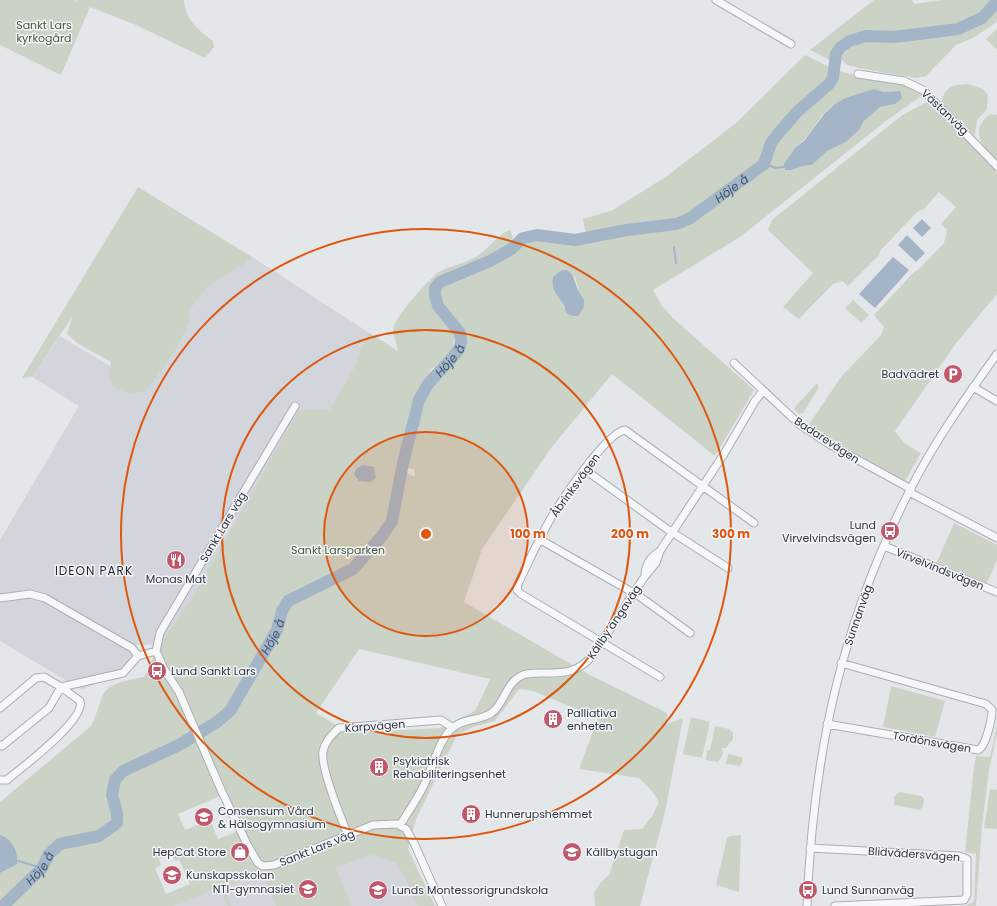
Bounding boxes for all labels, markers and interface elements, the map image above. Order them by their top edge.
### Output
park label: Sankt Lars kyrkogård [16,17,72,46]
street label: Västanväg [918,85,972,139]
water label: Höje å [711,170,752,206]
water label: Höje å [431,343,468,380]
parking icon: Badvädret [942,363,964,385]
place label: Badvädret [881,366,939,382]
street label: Badarevägen [791,413,863,467]
street label: Åbrinksvägen [546,450,604,520]
street label: Sankt Lars väg [196,489,250,565]
place label: Lund Virvelvindsvägen [782,517,876,546]
bus stop icon: Lund Virvelvindsvägen [879,520,901,542]
text: 100 m [510,525,546,542]
text: 200 m [611,525,649,542]
text: 300 m [712,525,750,542]
centre of rings [419,527,433,541]
park label: Sankt Larsparken [291,542,385,558]
street label: Virvelvindsvägen [893,544,987,594]
restaurant icon: Monas Mat [165,549,187,571]
district label: IDEON PARK [55,562,133,579]
place label: Monas Mat [146,571,206,587]
street label: Källby ängaväg [583,582,645,662]
street label: Sunnanväg [840,583,876,647]
water label: Höje å [256,617,288,658]
bus stop icon: Lund Sankt Lars [146,660,168,682]
place label: Lund Sankt Lars [171,663,256,679]
place label: Palliativa enheten [567,705,617,734]
building icon: Palliativa enheten [542,708,564,730]
street label: Karpvägen [344,716,406,736]
street label: Tordönsvägen [892,727,972,757]
place label: Psykiatrisk Rehabiliteringsenhet [393,753,506,782]
building icon: Psykiatrisk Rehabiliteringsenhet [368,756,390,778]
place label: Consensum Vård & Hälsogymnasium [218,803,326,832]
building icon: Hunnerupshemmet [460,803,482,825]
school or university icon: Consensum Vård & Hälsogymnasium [193,806,215,828]
place label: Hunnerupshemmet [485,806,592,822]
street label: Sankt Lars väg [277,826,357,870]
shop icon: HepCat Store [229,841,251,863]
school or university icon: Källbystugan [561,841,583,863]
street label: Blidvädersvägen [867,843,961,865]
place label: HepCat Store [153,844,226,860]
place label: Källbystugan [586,844,658,860]
water label: Höje å [21,848,57,888]
school or university icon: Kunskapsskolan [161,864,183,886]
place label: Kunskapsskolan [186,867,274,883]
school or university icon: NTI-gymnasiet [297,878,319,900]
school or university icon: Lunds Montessorigrundskola [367,879,389,901]
bus stop icon: Lund Sunnanväg [797,879,819,901]
place label: NTI-gymnasiet [213,881,294,897]
place label: Lunds Montessorigrundskola [392,882,548,898]
place label: Lund Sunnanväg [822,882,914,898]

